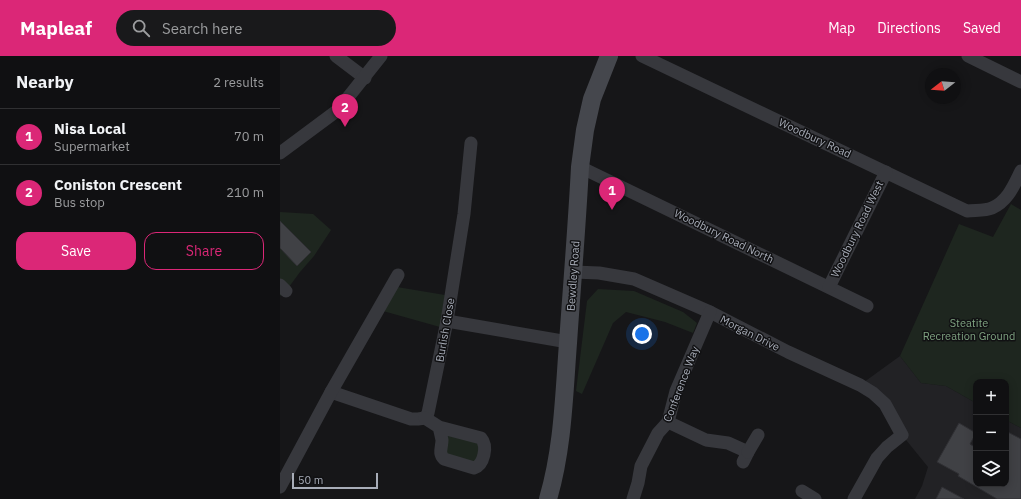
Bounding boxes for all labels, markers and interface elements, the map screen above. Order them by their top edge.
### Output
search box [116,10,396,46]
text: Mapleaf [20,16,92,40]
icon: search [130,17,152,39]
text: Search here [162,19,242,38]
text: Map [828,19,855,37]
text: Directions [877,19,941,37]
text: Saved [963,19,1001,37]
north arrow [925,68,961,104]
text: Nearby [16,71,74,93]
text: 2 results [213,74,264,91]
pin: 2 [332,94,358,127]
street label: Woodbury Road [776,115,854,161]
text: Nisa Local [54,119,126,138]
text: 1 [25,128,33,145]
text: 70 m [234,128,264,145]
text: Supermarket [54,138,130,155]
text: Coniston Crescent [54,175,182,194]
pin: 1 [599,177,625,210]
street label: Woodbury Road West [827,178,887,280]
text: 2 [25,184,33,201]
text: 210 m [226,184,264,201]
text: Bus stop [54,194,105,211]
street label: Woodbury Road North [672,206,776,266]
button: Save [16,232,136,270]
button: Share [144,232,264,270]
street label: Bewdley Road [564,240,582,312]
street label: Burlish Close [432,297,458,363]
street label: Morgan Drive [718,312,782,354]
park label: Steatite Recreation Ground [923,316,1015,343]
your location [632,324,652,344]
street label: Conference Way [660,344,702,424]
map controls [973,379,1009,487]
button: + [973,379,1009,415]
button: − [973,415,1009,451]
button: layers [973,451,1009,487]
scale bar [292,471,378,490]
text: 50 m [298,473,323,487]

